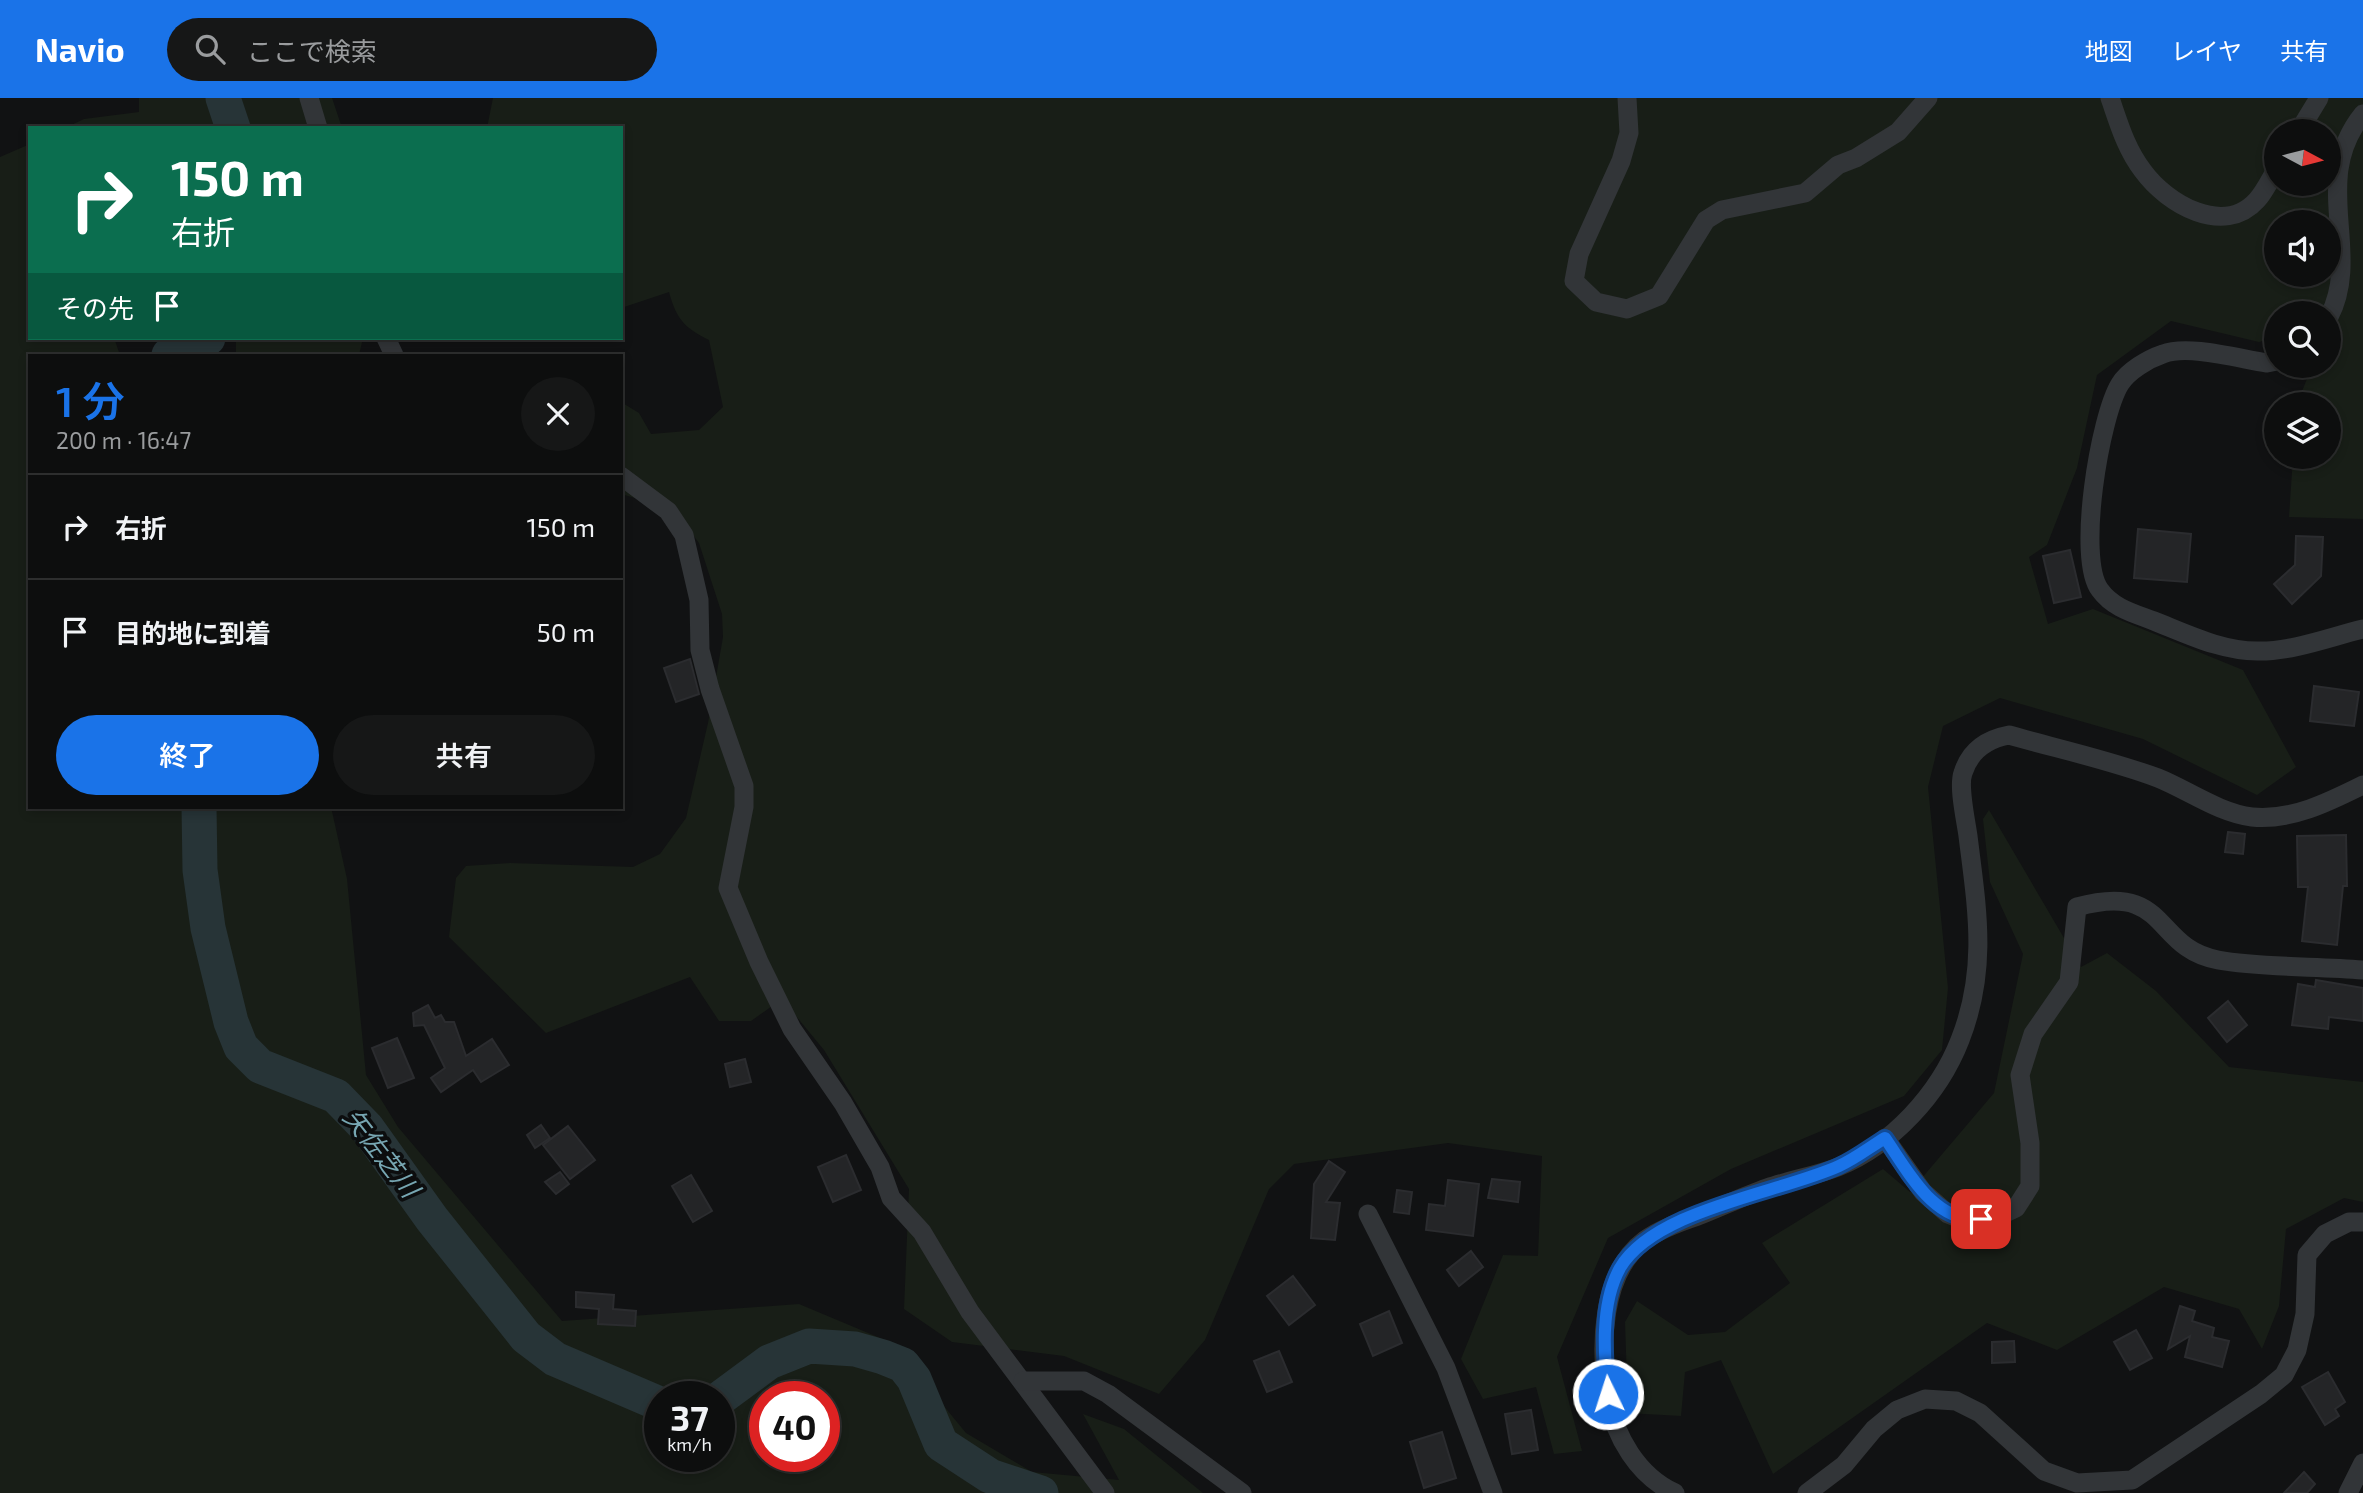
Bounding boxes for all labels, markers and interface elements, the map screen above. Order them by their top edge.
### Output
search box [167,18,657,81]
text: Navio [35,29,125,69]
icon: search [191,30,229,68]
text: ここで検索 [247,35,377,66]
text: 地図 [2085,36,2133,65]
text: レイヤ [2171,36,2242,65]
text: 共有 [2280,36,2328,65]
north arrow [2264,119,2342,196]
map controls [2264,119,2341,469]
text: 150 m [171,147,304,206]
icon: right [56,154,147,245]
button: sound [2264,210,2341,287]
text: 右折 [171,212,235,250]
icon: arrive [148,287,186,325]
text: その先 [56,292,134,323]
button: search [2264,301,2341,378]
text: 1 分 [56,375,125,425]
button: close [521,377,595,451]
button: layers [2264,392,2341,469]
text: 200 m · 16:47 [56,426,191,454]
icon: right [56,508,94,546]
text: 150 m [526,511,595,542]
text: 右折 [115,512,167,543]
icon: arrive [56,613,94,651]
text: 50 m [537,616,595,647]
text: 目的地に到着 [115,617,271,648]
button: 終了 [56,715,319,795]
button: 共有 [333,715,595,795]
water label: 矢佐芝川 [338,1102,428,1205]
pin [1951,1189,2011,1249]
icon: arrive [1962,1200,2000,1238]
position arrow [1571,1357,1645,1431]
speed limit sign: 40 [749,1381,840,1472]
text: 37 [670,1396,709,1438]
text: km/h [667,1433,712,1455]

